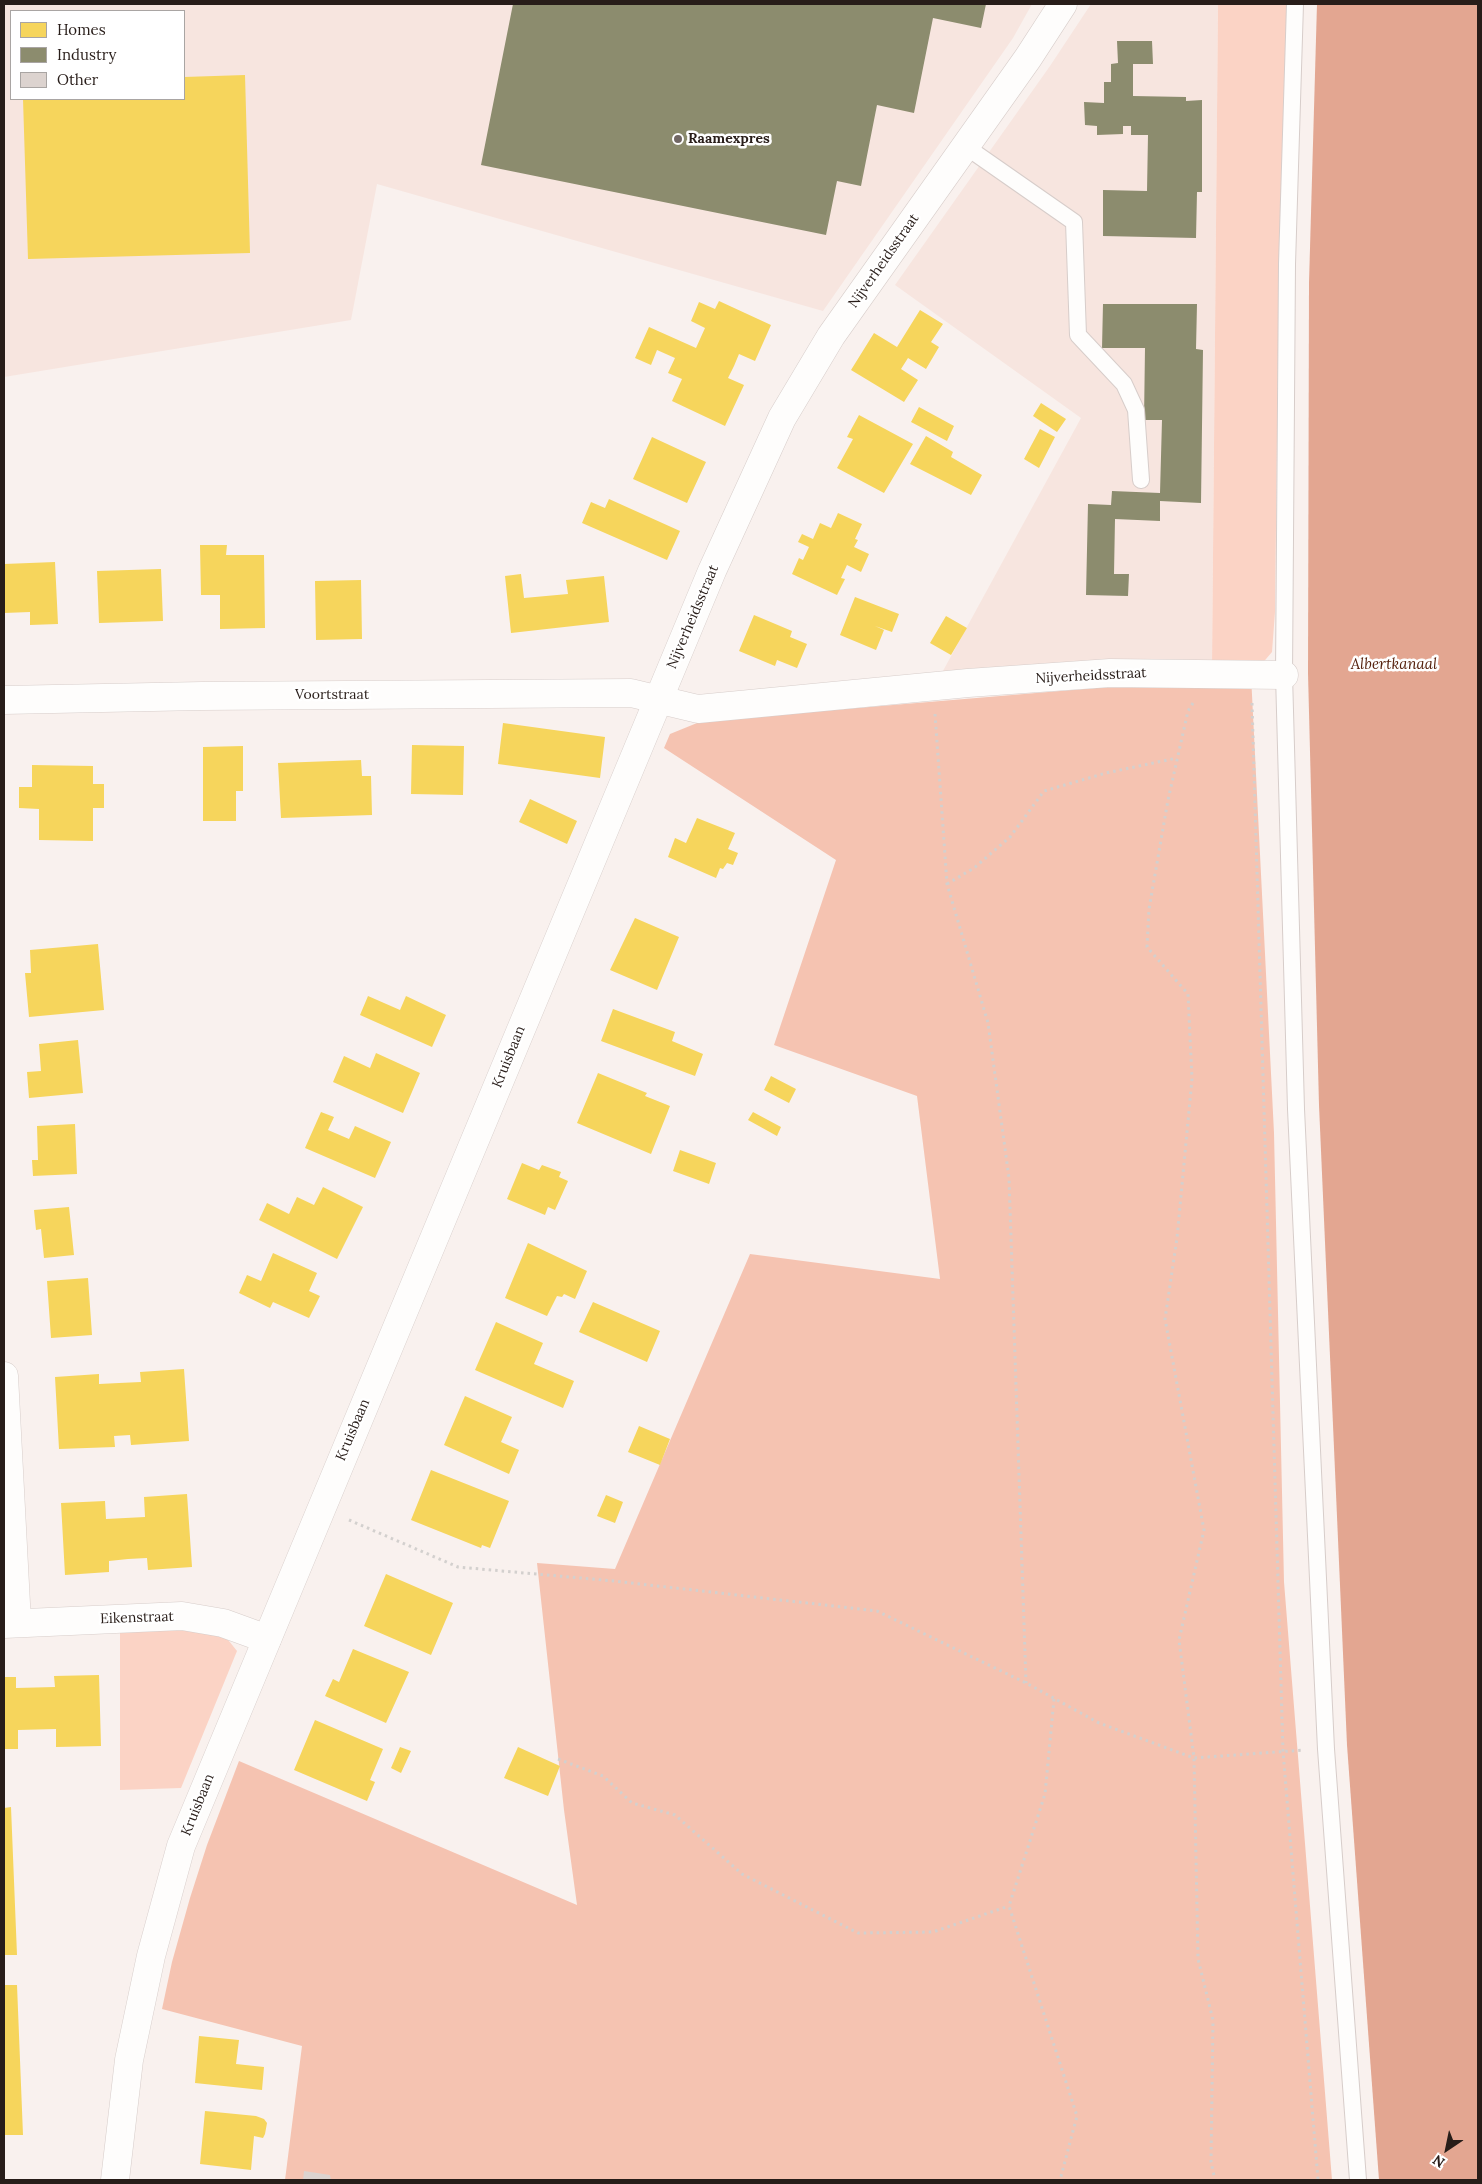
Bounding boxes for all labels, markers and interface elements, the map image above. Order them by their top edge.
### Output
legend [10,10,185,100]
text: Homes [57,20,106,39]
text: Industry [57,45,116,64]
text: Other [57,70,98,89]
place label: Raamexpres [688,131,770,147]
marker: Raamexpres [672,133,684,145]
street label: Nijverheidsstraat [845,211,923,311]
street label: Nijverheidsstraat [664,563,722,671]
water label: Albertkanaal [1351,656,1437,674]
street label: Nijverheidsstraat [1035,665,1147,687]
street label: Voortstraat [295,687,369,703]
street label: Kruisbaan [489,1023,529,1091]
street label: Kruisbaan [332,1397,374,1463]
street label: Eikenstraat [100,1608,174,1628]
street label: Kruisbaan [178,1771,218,1839]
north arrow [1422,2124,1472,2174]
text: N [1429,2151,1448,2172]

